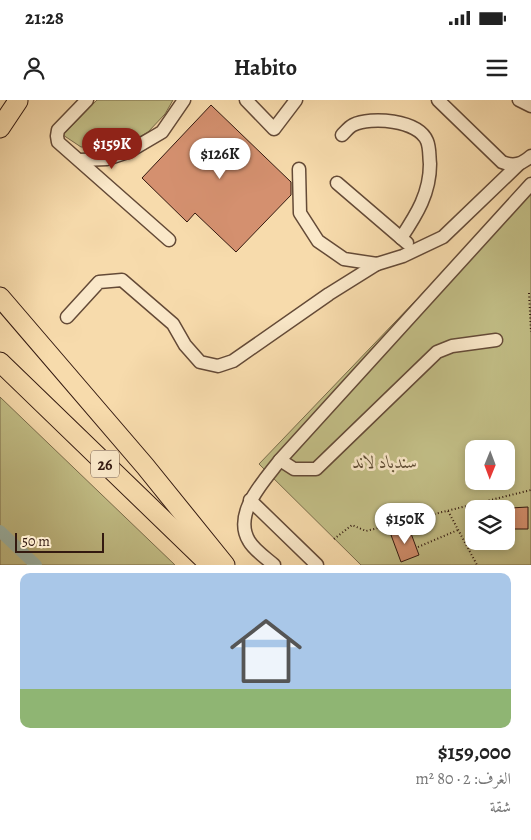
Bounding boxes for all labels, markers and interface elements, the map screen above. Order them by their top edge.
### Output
text: 21:28 [25,5,64,31]
text: Habito [234,53,297,83]
icon: person [20,54,48,82]
icon: menu [483,54,511,82]
pin: $159K [77,128,147,170]
text: $159K [93,133,131,155]
pin: $126K [185,138,255,180]
text: $126K [201,143,239,165]
north arrow [465,440,515,490]
map controls [465,440,515,550]
road number: 26 [91,450,119,478]
park label: سندباد لاند [352,450,418,474]
button: layers [465,500,515,550]
pin: $150K [370,502,440,545]
text: $150K [386,508,424,530]
scale bar [15,530,104,553]
text: 50 m [22,532,50,551]
icon: home [221,606,311,696]
text: $159,000 [438,738,511,766]
text: الغرف: 2 · 80 m² [416,768,511,790]
text: شقة [490,796,511,818]

